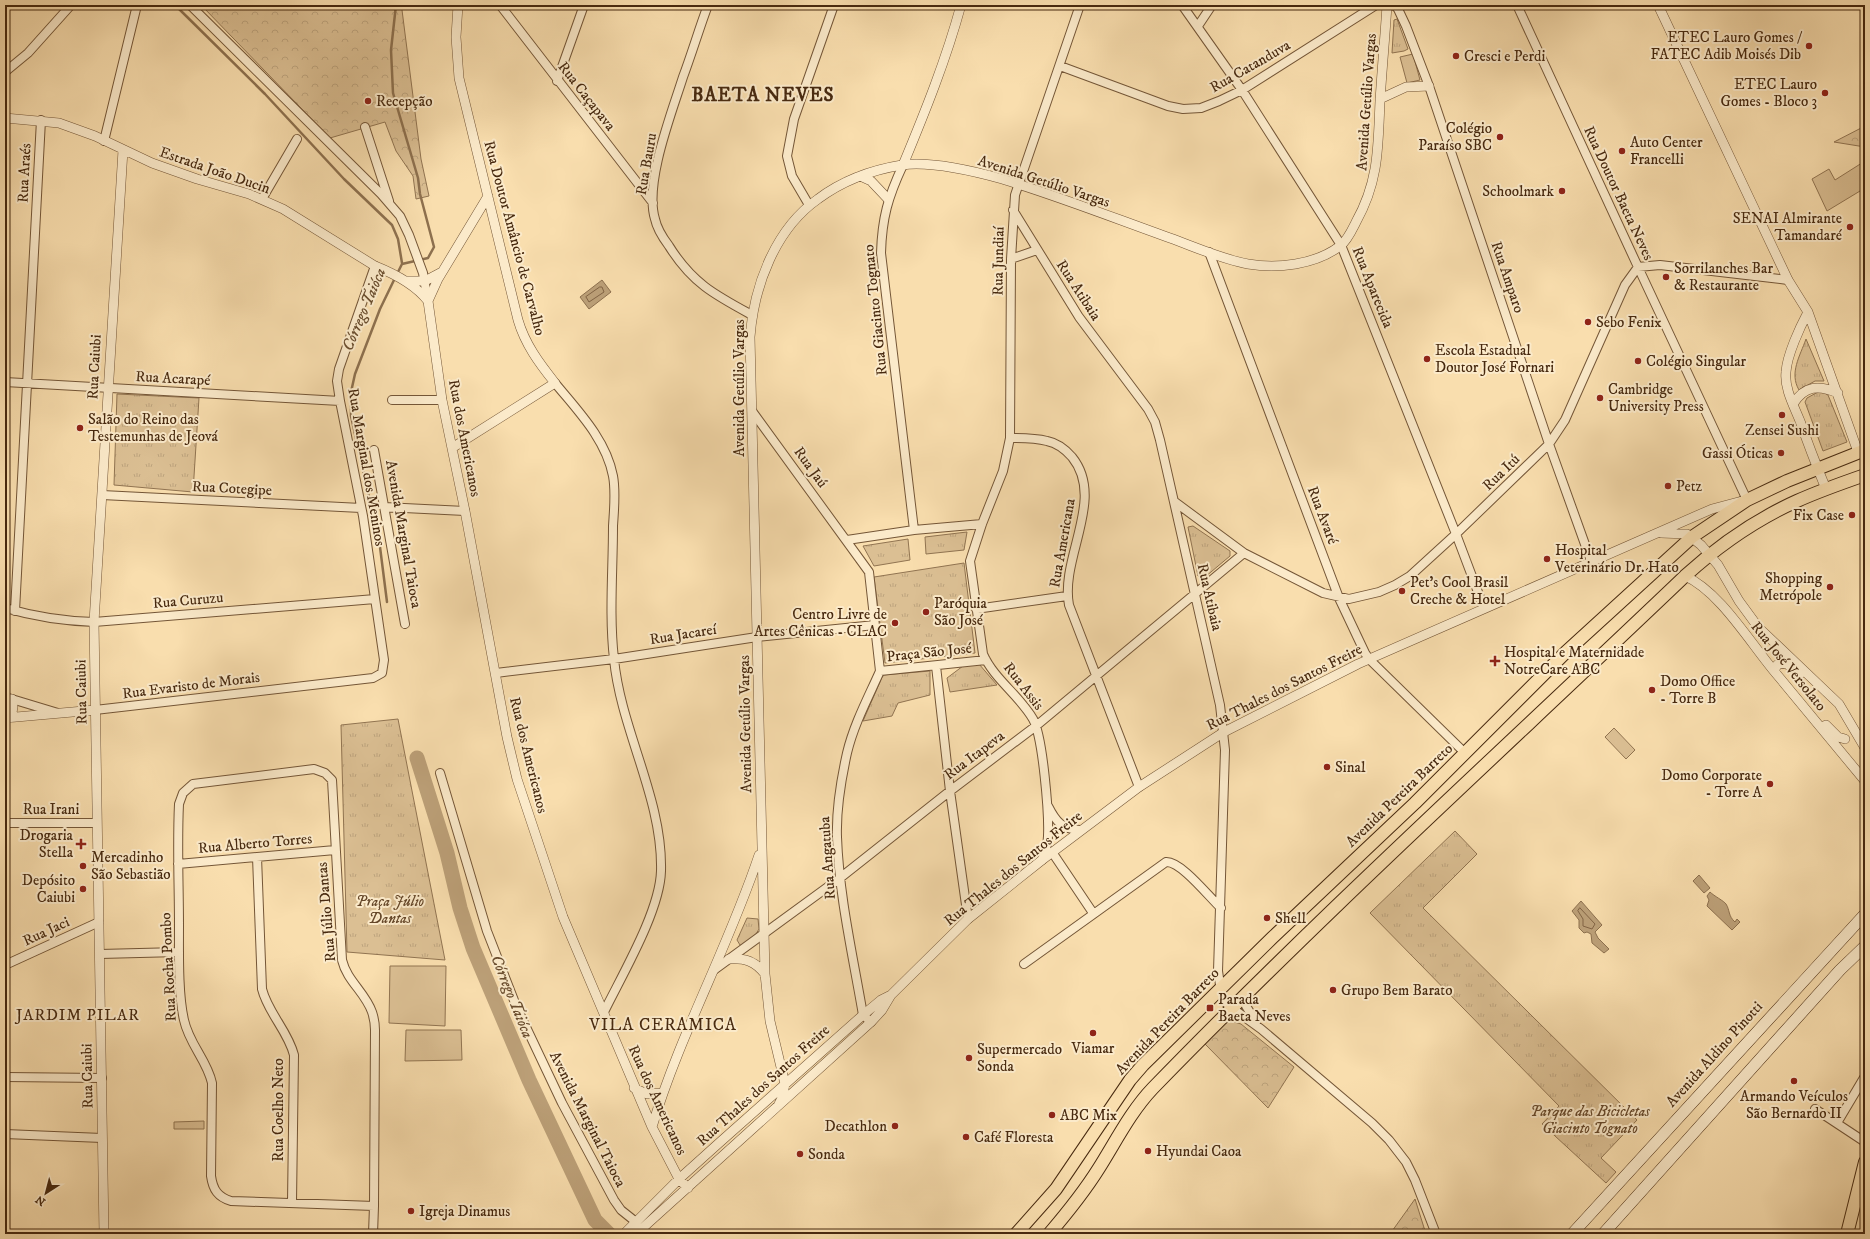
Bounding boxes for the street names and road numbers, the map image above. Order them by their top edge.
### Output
street label: Avenida Getúlio Vargas [1352,33,1381,171]
street label: Rua Catanduva [1207,35,1294,97]
street label: Rua Caçapava [554,58,620,135]
street label: Rua Doutor Baeta Neves [1579,123,1658,263]
street label: Rua Bauru [632,132,661,197]
street label: Rua Doutor Amâncio de Carvalho [479,139,550,338]
street label: Rua Araés [13,143,36,203]
street label: Estrada João Ducin [157,143,273,198]
street label: Avenida Getúlio Vargas [975,151,1112,212]
street label: Rua Jundiaí [988,225,1009,296]
street label: Rua Amparo [1486,239,1529,315]
street label: Rua Giacinto Tognato [859,244,892,376]
street label: Rua Aparecida [1348,244,1398,331]
street label: Rua Atibaia [1052,256,1106,325]
street label: Avenida Getúlio Vargas [730,319,749,457]
street label: Rua Caiubi [83,334,106,400]
street label: Rua Acarapé [135,367,212,390]
street label: Rua dos Americanos [444,378,485,498]
street label: Rua Marginal dos Meninos [343,387,390,548]
street label: Rua Jaú [789,443,832,492]
street label: Rua Itú [1479,450,1524,495]
street label: Avenida Marginal Taioca [381,459,426,610]
street label: Rua Cotegipe [192,477,272,500]
street label: Rua Avaré [1303,483,1343,548]
street label: Rua Americana [1045,496,1080,589]
street label: Rua Atibaia [1193,562,1227,633]
street label: Rua Curuzu [152,588,224,613]
street label: Rua José Versolato [1747,618,1831,715]
street label: Rua Jacareí [648,620,719,649]
street label: Praça São José [885,638,973,666]
street label: Rua Thales dos Santos Freire [1203,640,1365,735]
street label: Avenida Getúlio Vargas [735,655,756,793]
street label: Rua Caiubi [71,659,92,725]
street label: Rua Assis [999,659,1048,714]
street label: Rua Evaristo de Morais [121,668,261,703]
street label: Rua dos Americanos [505,695,552,815]
street label: Rua Itapeva [940,726,1009,784]
street label: Avenida Pereira Barreto [1342,739,1457,851]
street label: Rua Irani [23,800,79,819]
street label: Rua Thales dos Santos Freire [940,807,1086,930]
street label: Rua Angatuba [815,815,840,900]
street label: Rua Alberto Torres [197,829,313,858]
street label: Rua Júlio Dantas [313,861,340,963]
street label: Rua Jaci [20,912,73,950]
street label: Rua Rocha Pombo [156,912,181,1022]
street label: Avenida Pereira Barreto [1111,964,1223,1079]
street label: Avenida Aldino Pinotti [1662,997,1767,1111]
street label: Rua Thales dos Santos Freire [693,1021,834,1150]
street label: Rua dos Americanos [624,1042,691,1158]
street label: Rua Caiubi [77,1043,98,1109]
street label: Avenida Marginal Taioca [545,1048,630,1191]
street label: Rua Coelho Neto [269,1058,288,1162]

